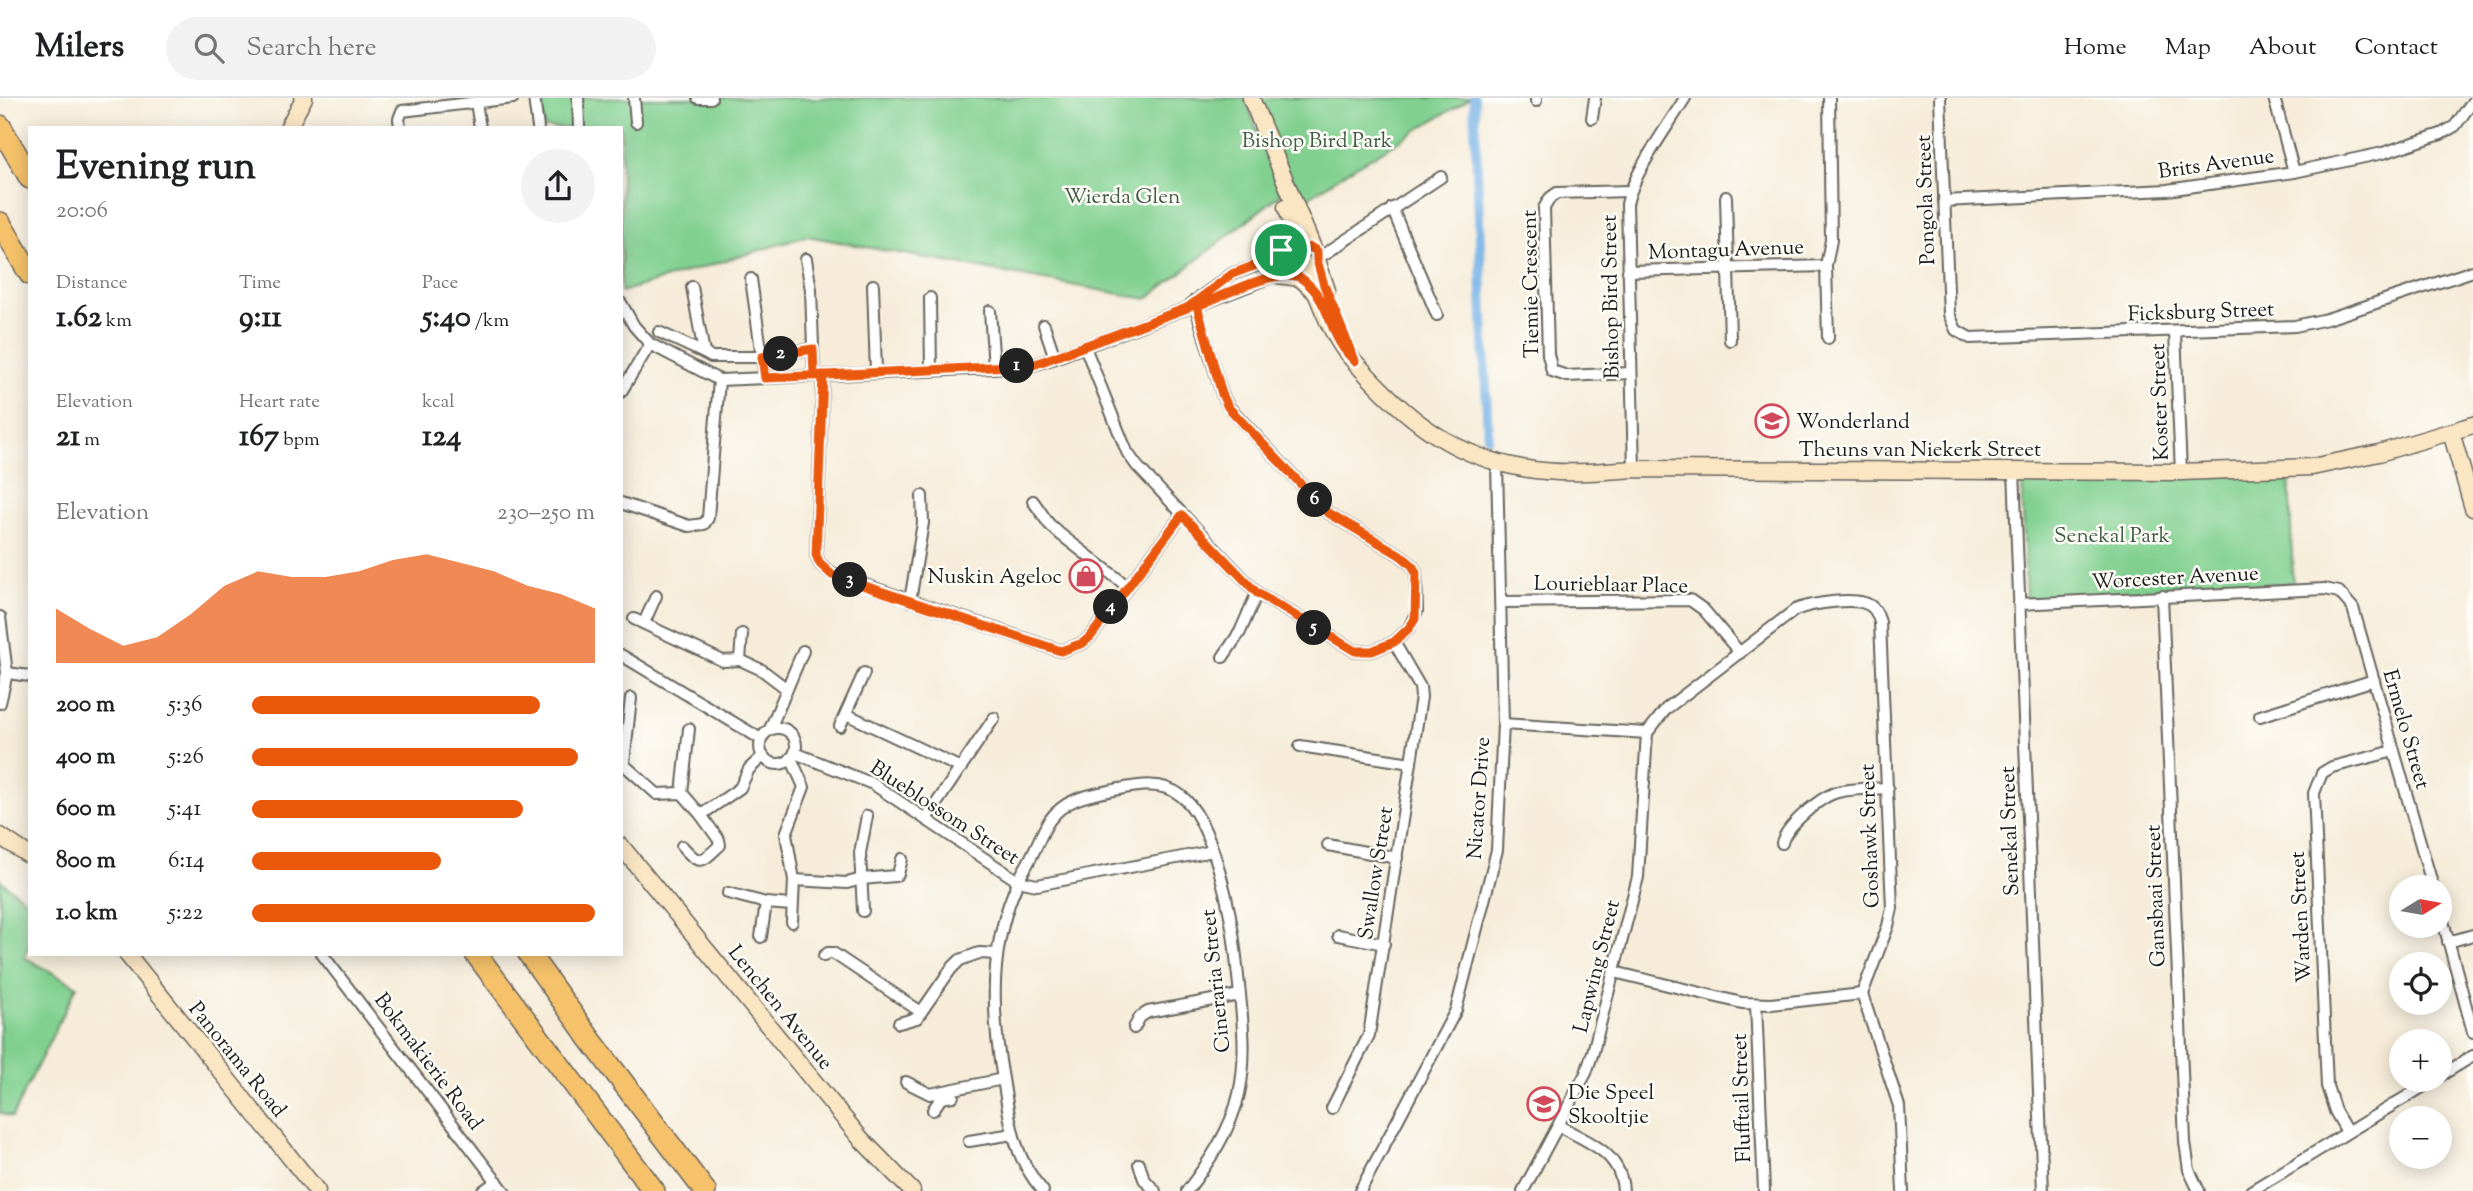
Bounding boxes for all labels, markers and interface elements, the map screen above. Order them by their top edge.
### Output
search box [166,17,656,80]
text: Milers [35,24,124,72]
icon: search [190,29,228,67]
text: Search here [246,30,377,67]
text: Home [2064,31,2127,65]
text: Map [2165,31,2211,65]
text: About [2249,31,2316,65]
text: Contact [2354,31,2438,65]
park label: Bishop Bird Park [1242,127,1393,157]
street label: Pongola Street [1910,134,1944,266]
text: Evening run [56,142,256,196]
street label: Brits Avenue [2156,142,2276,188]
button: share [521,149,595,223]
park label: Wierda Glen [1064,183,1180,213]
text: 20:06 [56,195,108,228]
street label: Tiemie Crescent [1516,210,1548,358]
street label: Bishop Bird Street [1596,214,1628,379]
pin [1251,220,1311,280]
icon: arrive [1262,231,1300,269]
street label: Montagu Avenue [1647,233,1805,269]
text: Distance [56,270,128,297]
text: Time [239,270,281,297]
text: Pace [422,270,458,297]
street label: Ficksburg Street [2127,295,2275,331]
text: 1.62 [56,297,102,340]
text: 9:11 [239,297,282,340]
text: 5:40 [422,297,471,340]
text: km [102,308,132,335]
text: /km [471,308,509,335]
pin: 2 [764,336,798,372]
text: 2 [776,340,785,367]
street label: Koster Street [2144,343,2178,461]
pin: 1 [1000,348,1034,384]
text: 1 [1013,352,1020,379]
text: Elevation [56,389,133,416]
text: Heart rate [239,389,320,416]
text: kcal [422,389,455,416]
school or university icon: Wonderland [1753,402,1791,440]
place label: Wonderland [1796,408,1910,438]
text: 21 [56,416,80,459]
text: 167 [239,416,279,459]
text: 124 [422,416,461,459]
text: m [80,427,100,454]
text: bpm [279,427,320,454]
street label: Theuns van Niekerk Street [1799,436,2041,466]
pin: 6 [1298,482,1332,518]
text: 6 [1310,486,1319,513]
text: Elevation [56,497,149,530]
text: 230–250 m [497,497,595,530]
park label: Senekal Park [2054,522,2170,552]
shop icon: Nuskin Ageloc [1067,557,1105,595]
street label: Worcester Avenue [2091,560,2260,598]
pin: 3 [832,562,868,598]
place label: Nuskin Ageloc [928,563,1062,593]
text: 3 [846,566,853,593]
street label: Lourieblaar Place [1533,570,1689,602]
pin: 4 [1094,589,1128,624]
text: 4 [1106,593,1115,620]
pin: 5 [1296,610,1332,646]
text: 5 [1310,614,1317,641]
street label: Ermelo Street [2374,666,2436,793]
text: 200 m [56,689,115,722]
text: 5:36 [168,689,202,722]
street label: Nicator Drive [1461,736,1499,861]
text: 400 m [56,741,116,774]
text: 5:26 [168,741,204,774]
street label: Blueblossom Street [863,754,1025,873]
street label: Goshawk Street [1853,763,1889,909]
street label: Senekal Street [1994,766,2028,896]
text: 600 m [56,793,116,826]
text: 5:41 [168,793,201,826]
street label: Swallow Street [1352,804,1402,942]
street label: Gansbaai Street [2140,824,2174,968]
text: 800 m [56,845,116,878]
text: 6:14 [168,845,205,878]
street label: Warden Street [2284,850,2320,984]
north arrow [2389,875,2452,938]
map controls [2389,875,2452,1169]
text: 1.0 km [56,897,118,930]
text: 5:22 [168,897,203,930]
street label: Lapwing Street [1567,897,1629,1036]
street label: Cineraria Street [1195,908,1239,1054]
street label: Lenchen Avenue [720,939,839,1077]
button: locate [2389,952,2452,1015]
street label: Bokmakierie Road [366,987,489,1137]
street label: Panorama Road [180,996,293,1125]
button: + [2389,1029,2452,1092]
street label: Flufftail Street [1726,1033,1760,1163]
place label: Die Speel Skooltjie [1568,1079,1654,1133]
school or university icon: Die Speel Skooltjie [1525,1085,1563,1123]
button: − [2389,1106,2452,1169]

